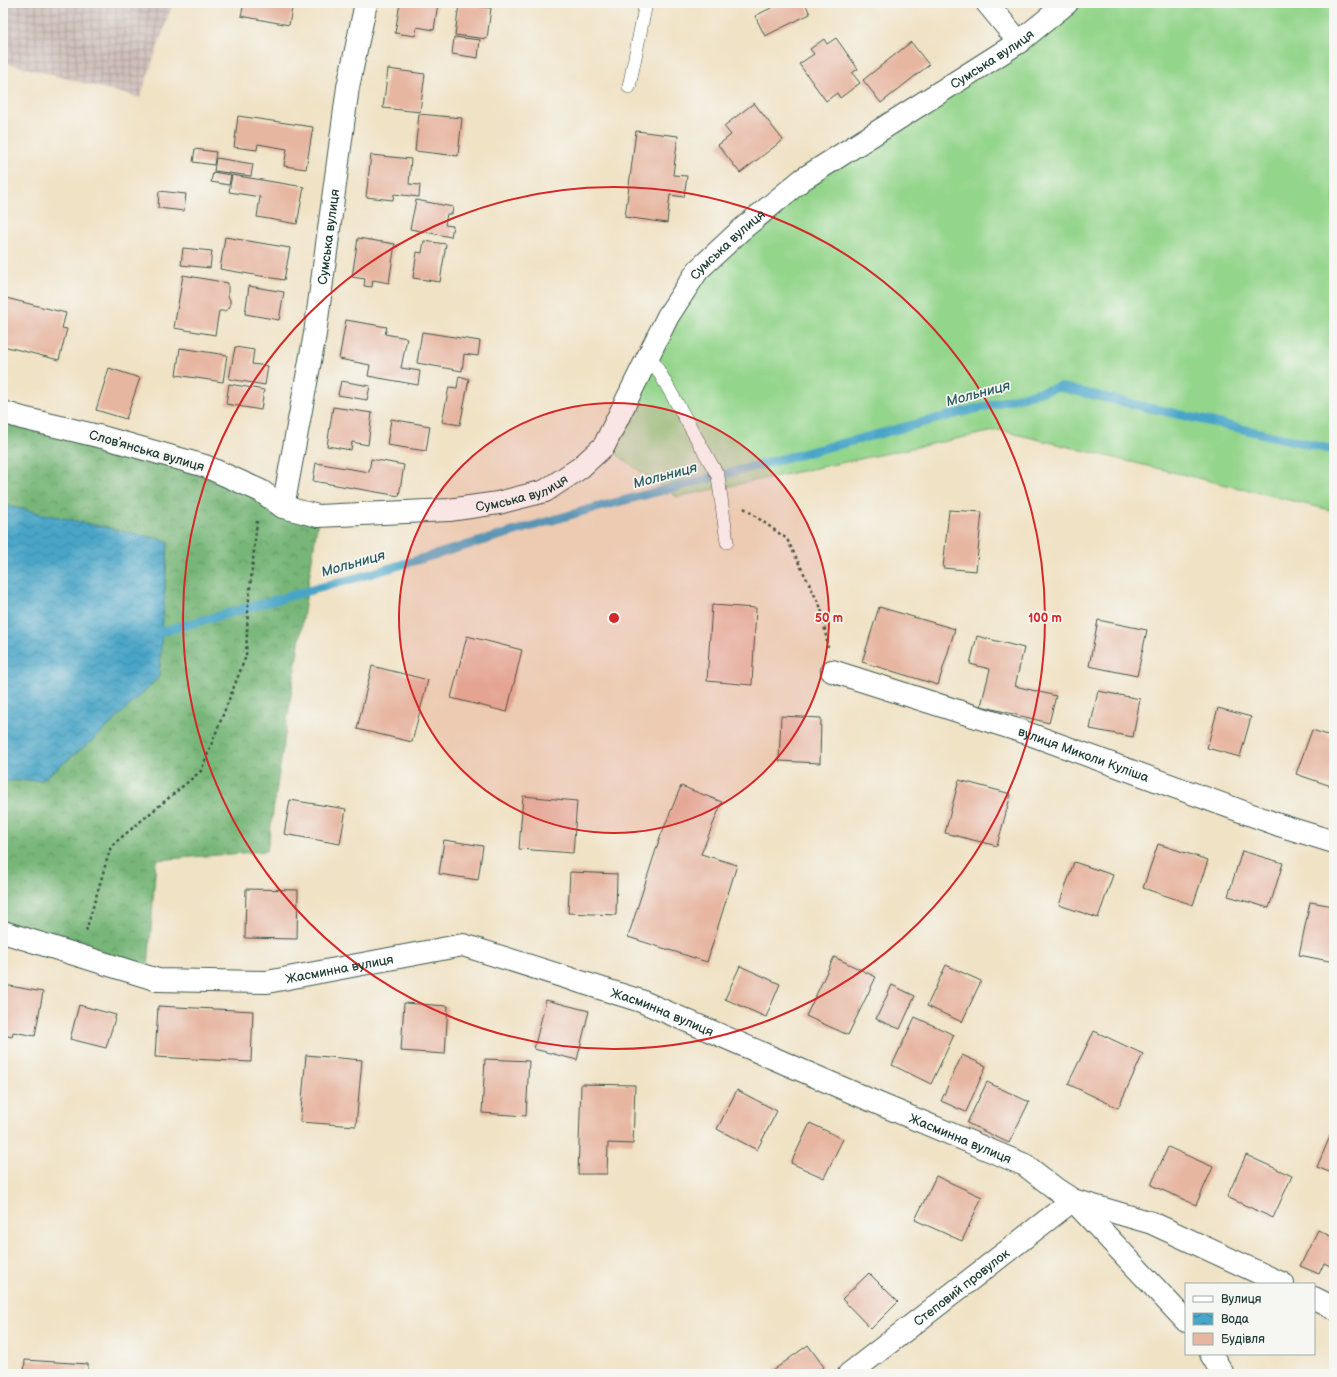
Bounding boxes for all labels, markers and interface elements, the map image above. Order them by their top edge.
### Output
street label: Сумська вулиця [947,26,1037,93]
street label: Сумська вулиця [315,188,343,286]
street label: Сумська вулиця [687,207,769,283]
water label: Мольниця [944,377,1012,410]
street label: Словʼянська вулиця [87,427,206,475]
water label: Мольниця [631,459,699,492]
street label: Сумська вулиця [475,471,571,515]
water label: Мольниця [319,546,387,581]
centre of rings [607,611,621,625]
text: 50 m [815,611,843,626]
text: 100 m [1028,611,1062,626]
street label: вулиця Миколи Куліша [1016,724,1151,786]
street label: Жасминна вулиця [284,951,395,987]
street label: Жасминна вулиця [609,985,716,1040]
street label: Жасминна вулиця [907,1110,1014,1167]
street label: Степовий провулок [911,1245,1013,1330]
legend [1185,1283,1315,1355]
text: Вулиця [1221,1292,1262,1307]
text: Вода [1221,1312,1249,1327]
text: Будівля [1221,1332,1265,1347]

